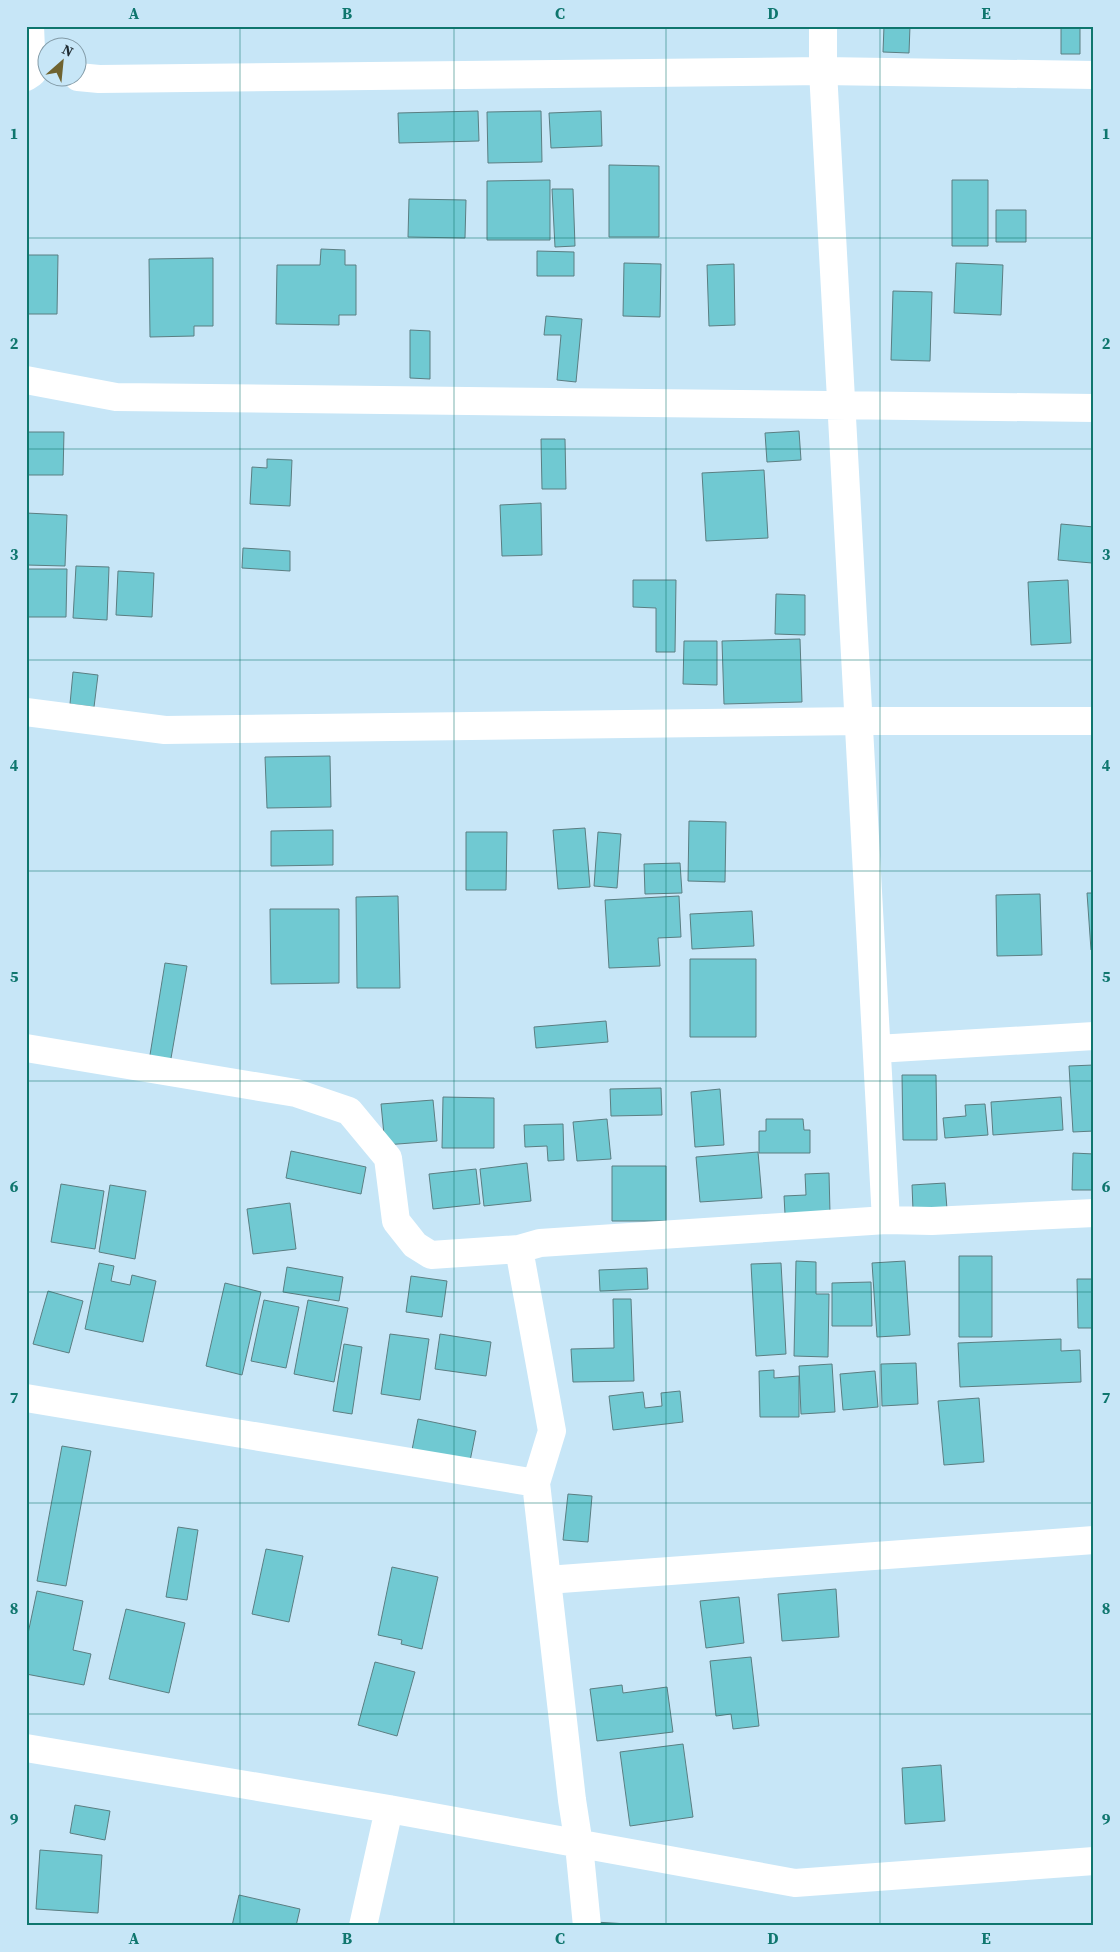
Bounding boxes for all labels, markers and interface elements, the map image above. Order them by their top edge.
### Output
text: A [129,2,140,24]
text: B [342,2,353,24]
text: C [555,2,565,24]
text: D [767,2,779,24]
text: E [981,2,991,24]
north arrow [38,38,88,88]
text: N [59,39,77,62]
text: 1 [10,122,18,144]
text: 1 [1102,122,1110,144]
text: 2 [10,332,19,354]
text: 2 [1102,332,1111,354]
text: 3 [10,543,19,565]
text: 3 [1102,543,1111,565]
text: 4 [10,754,19,776]
text: 4 [1102,754,1111,776]
text: 5 [10,965,19,987]
text: 5 [1102,965,1111,987]
text: 6 [10,1175,19,1197]
text: 6 [1102,1175,1111,1197]
text: 7 [10,1386,19,1408]
text: 7 [1102,1386,1111,1408]
text: 8 [10,1597,18,1619]
text: 8 [1102,1597,1110,1619]
text: 9 [10,1808,19,1830]
text: 9 [1102,1808,1111,1830]
text: A [129,1927,140,1949]
text: B [342,1927,353,1949]
text: C [555,1927,565,1949]
text: D [767,1927,779,1949]
text: E [981,1927,991,1949]

